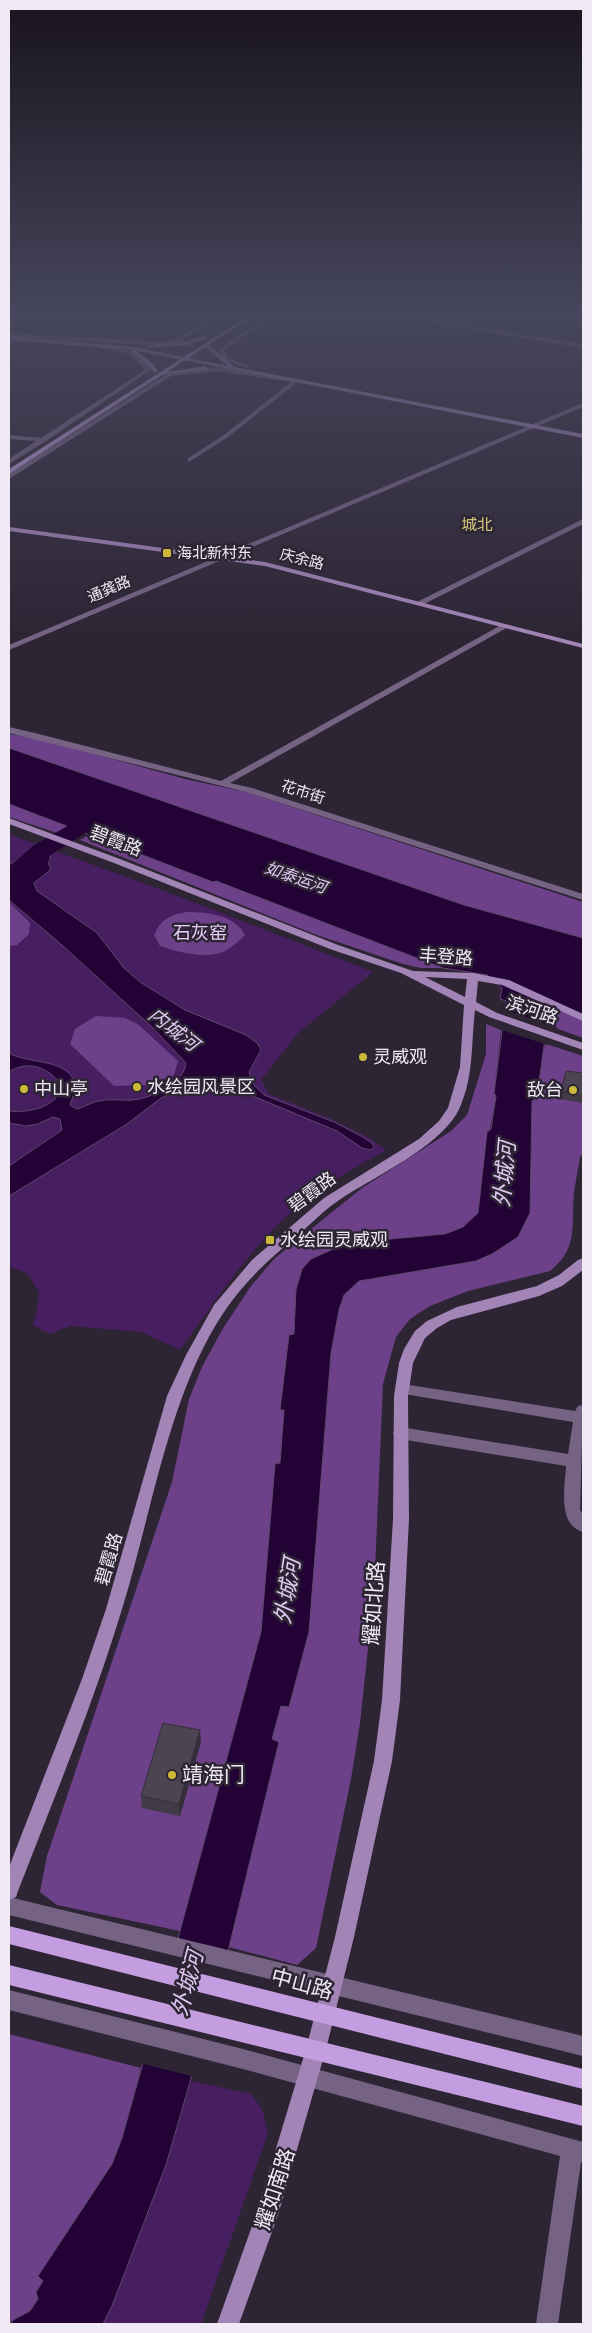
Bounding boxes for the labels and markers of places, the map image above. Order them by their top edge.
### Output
place label: 海北新村东 [177,543,252,563]
marker: 海北新村东 [161,547,173,559]
place label: 灵威观 [373,1045,427,1069]
marker: 灵威观 [357,1051,369,1063]
place label: 水绘园风景区 [147,1075,255,1099]
place label: 中山亭 [34,1077,88,1101]
place label: 敌台 [527,1078,563,1102]
marker: 水绘园风景区 [131,1081,143,1093]
marker: 中山亭 [18,1083,30,1095]
marker: 敌台 [567,1084,579,1096]
place label: 水绘园灵威观 [280,1228,388,1252]
marker: 水绘园灵威观 [264,1234,276,1246]
place label: 靖海门 [182,1761,245,1789]
marker: 靖海门 [166,1769,178,1781]

